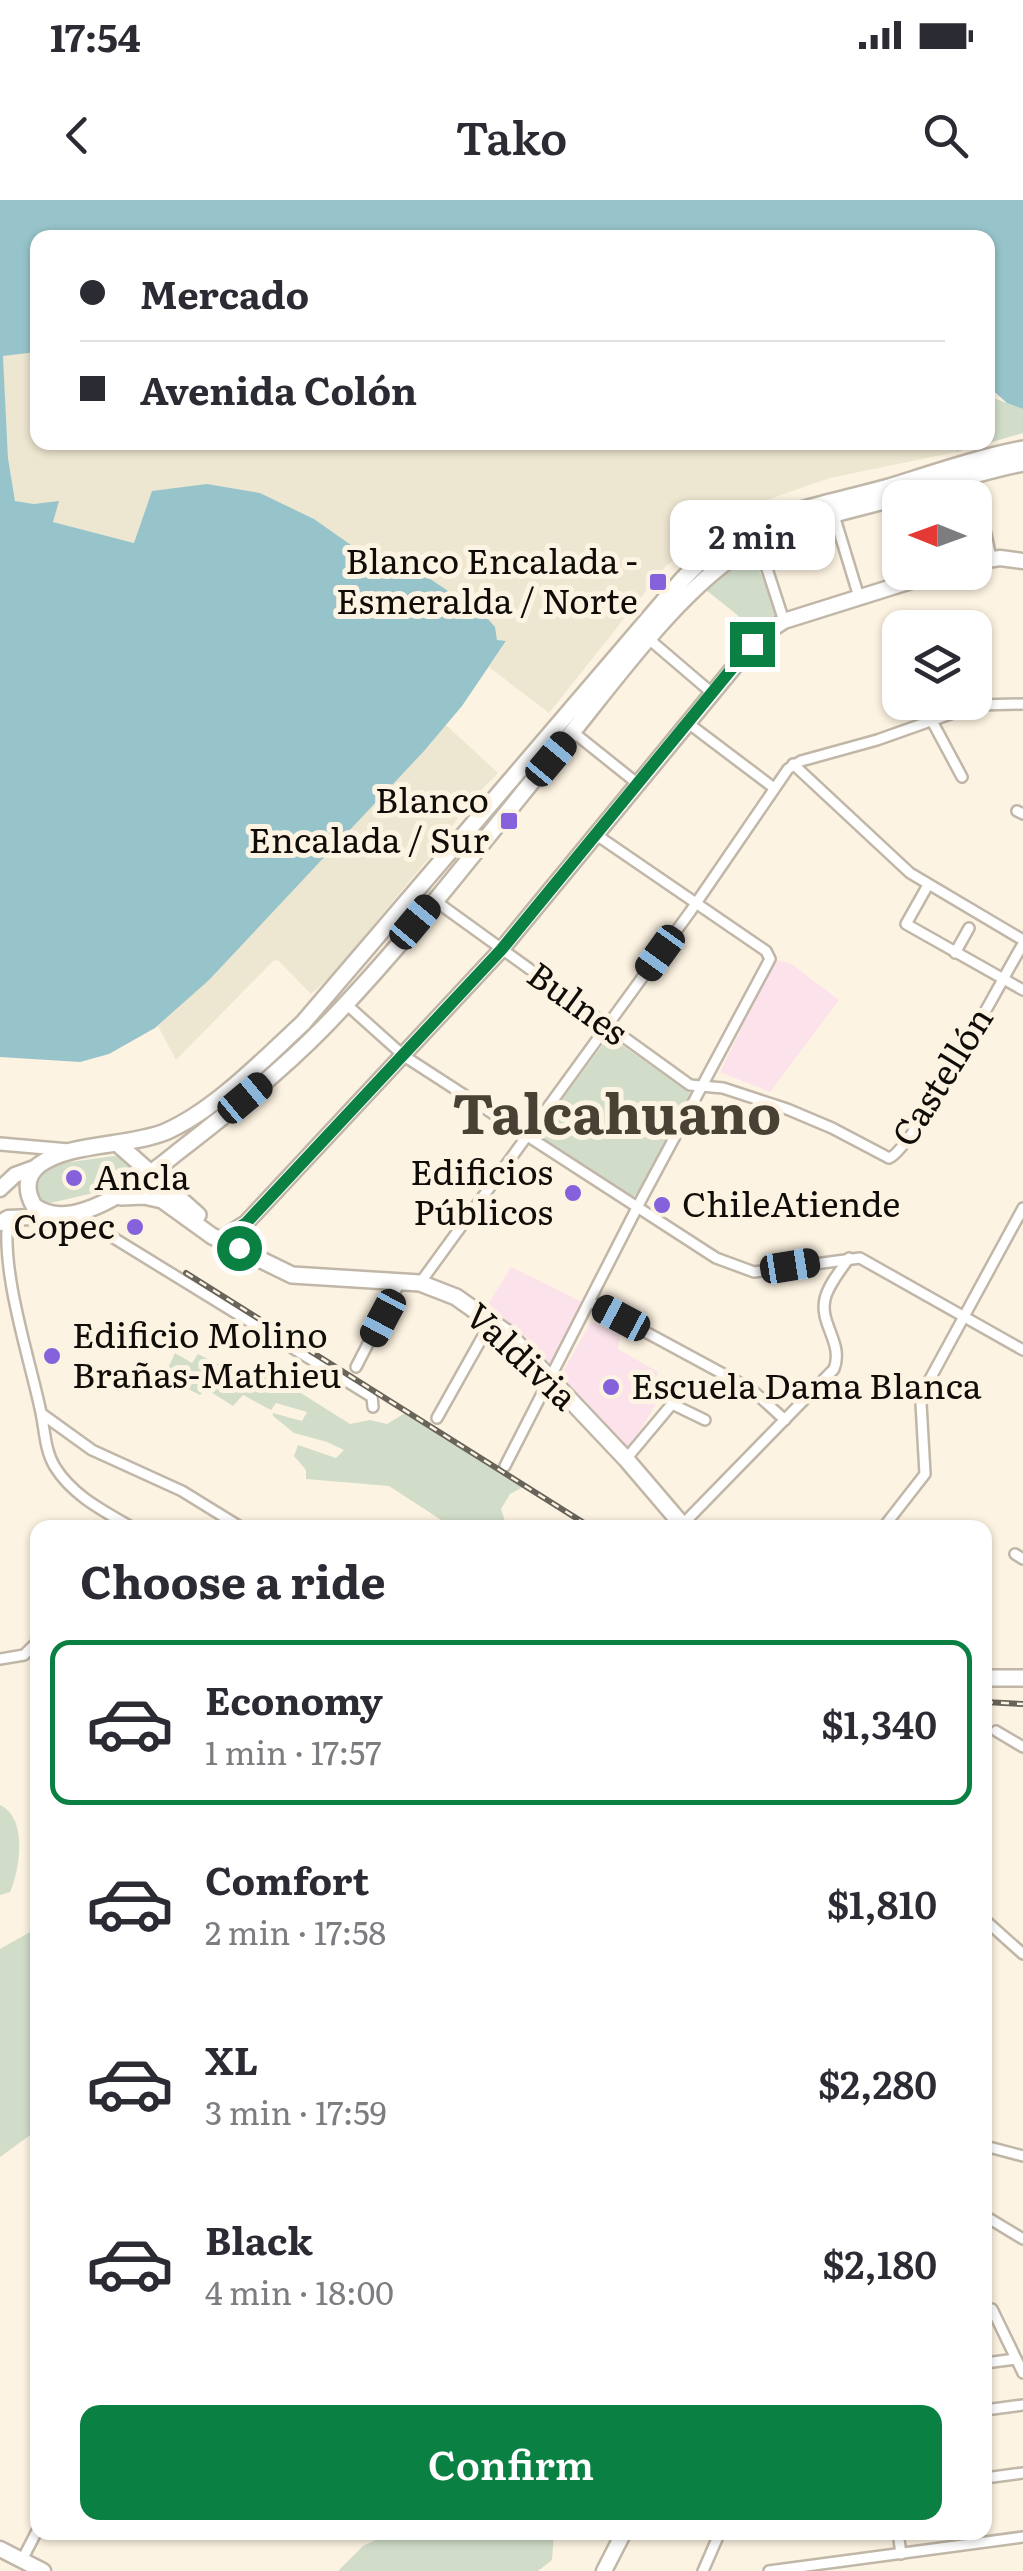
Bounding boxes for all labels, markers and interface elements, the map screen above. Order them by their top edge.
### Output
text: 17:54 [50,7,141,64]
text: Tako [455,102,568,169]
icon: back [50,108,105,163]
icon: search [918,108,973,163]
text: Mercado [140,264,309,321]
text: Avenida Colón [140,360,417,417]
north arrow [882,480,992,590]
map controls [882,480,992,720]
callout: 2 min [670,499,834,569]
text: 2 min [709,511,796,559]
place label: Blanco Encalada - Esmeralda / Norte [336,533,638,625]
marker: Blanco Encalada - Esmeralda / Norte [647,571,669,593]
button: layers [882,610,992,720]
route end [730,622,775,667]
car [520,726,582,792]
place label: Blanco Encalada / Sur [248,772,489,864]
marker: Blanco Encalada / Sur [498,810,520,832]
car [384,889,446,955]
car [630,920,690,986]
street label: Bulnes [518,947,640,1056]
street label: Castellón [877,995,1004,1155]
car [212,1067,278,1129]
district label: Talcahuano [453,1069,781,1151]
place label: Edificios Públicos [410,1144,553,1236]
place label: Ancla [94,1149,190,1201]
marker: Ancla [63,1167,85,1189]
place label: ChileAtiende [682,1176,900,1228]
marker: Edificios Públicos [562,1182,584,1204]
marker: ChileAtiende [651,1194,673,1216]
place label: Copec [13,1198,115,1250]
marker: Copec [124,1216,146,1238]
route start [217,1226,262,1271]
car [758,1246,822,1286]
car [356,1284,410,1352]
street label: Valdivia [455,1289,591,1421]
car [587,1291,655,1345]
place label: Edificio Molino Brañas-Mathieu [72,1307,341,1399]
marker: Edificio Molino Brañas-Mathieu [41,1345,63,1367]
place label: Escuela Dama Blanca [631,1358,982,1410]
marker: Escuela Dama Blanca [600,1376,622,1398]
text: Choose a ride [80,1546,386,1613]
text: Economy [205,1670,383,1727]
icon: car [85,1678,175,1768]
text: $1,340 [821,1694,937,1751]
text: 1 min · 17:57 [205,1727,381,1775]
text: Comfort [205,1850,369,1907]
icon: car [85,1858,175,1948]
text: $1,810 [827,1874,937,1931]
text: 2 min · 17:58 [205,1907,386,1955]
text: XL [205,2030,258,2087]
icon: car [85,2038,175,2128]
text: $2,280 [818,2054,937,2111]
text: 3 min · 17:59 [205,2087,386,2135]
text: Black [205,2210,313,2267]
icon: car [85,2218,175,2308]
text: $2,180 [822,2234,937,2291]
text: 4 min · 18:00 [205,2267,394,2315]
button: Confirm [80,2405,942,2520]

